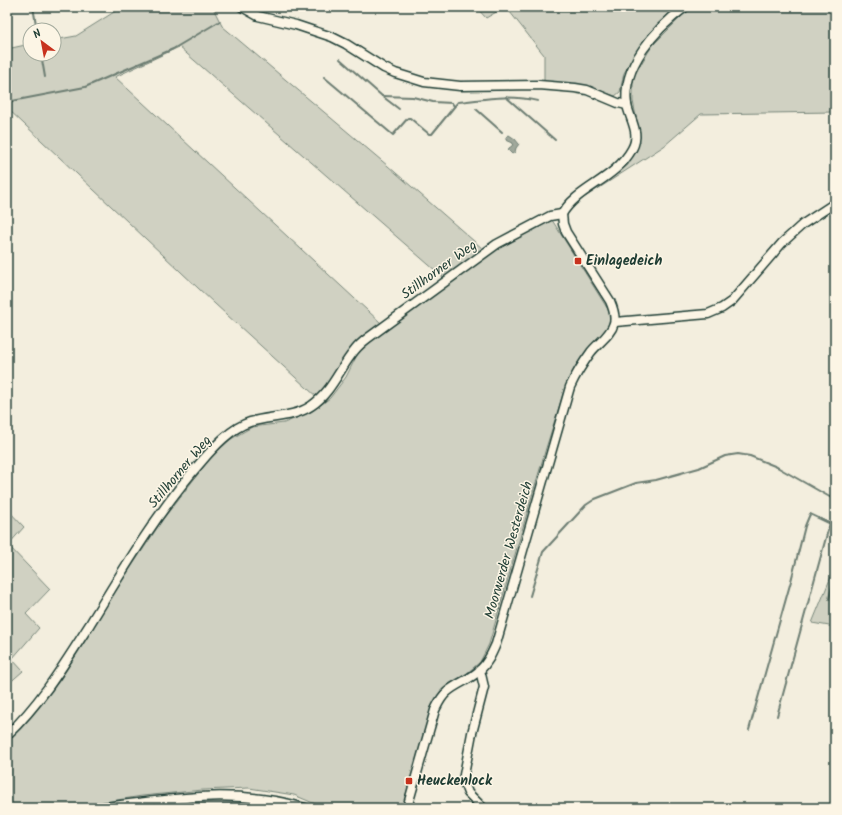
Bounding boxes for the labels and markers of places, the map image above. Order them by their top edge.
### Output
place label: Einlagedeich [586,250,662,272]
marker: Einlagedeich [573,256,583,266]
place label: Heuckenlock [417,770,493,792]
marker: Heuckenlock [404,776,414,786]

